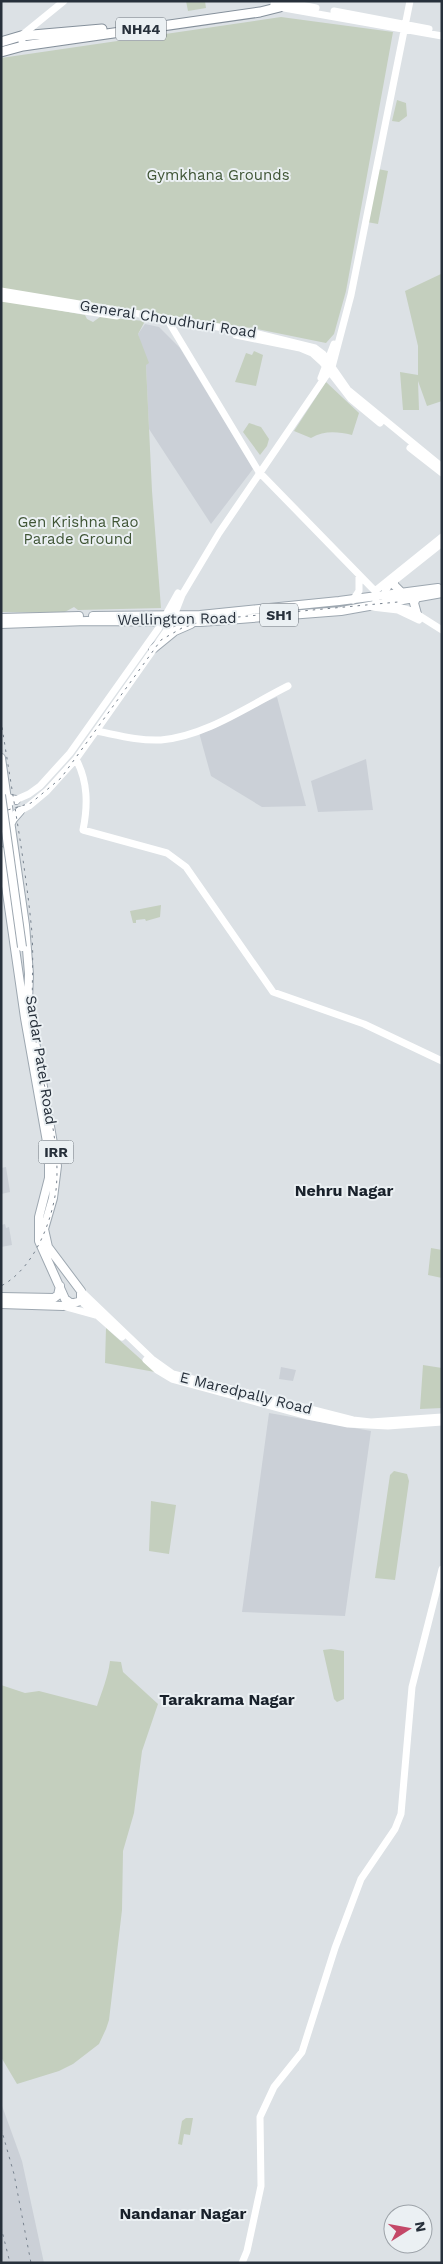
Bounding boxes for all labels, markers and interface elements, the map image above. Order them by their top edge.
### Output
road number: NH44 [116,18,166,40]
park label: Gymkhana Grounds [146,166,290,184]
street label: General Choudhuri Road [78,296,258,342]
park label: Gen Krishna Rao Parade Ground [17,513,139,548]
road number: SH1 [260,604,298,626]
street label: Wellington Road [117,609,237,629]
street label: Sardar Patel Road [22,994,60,1126]
road number: IRR [38,1140,74,1164]
district label: Nehru Nagar [295,1181,393,1200]
street label: E Maredpally Road [178,1368,314,1418]
district label: Tarakrama Nagar [159,1690,295,1709]
district label: Nandanar Nagar [120,2204,247,2223]
north arrow [383,2204,433,2254]
text: N [412,2220,430,2233]

